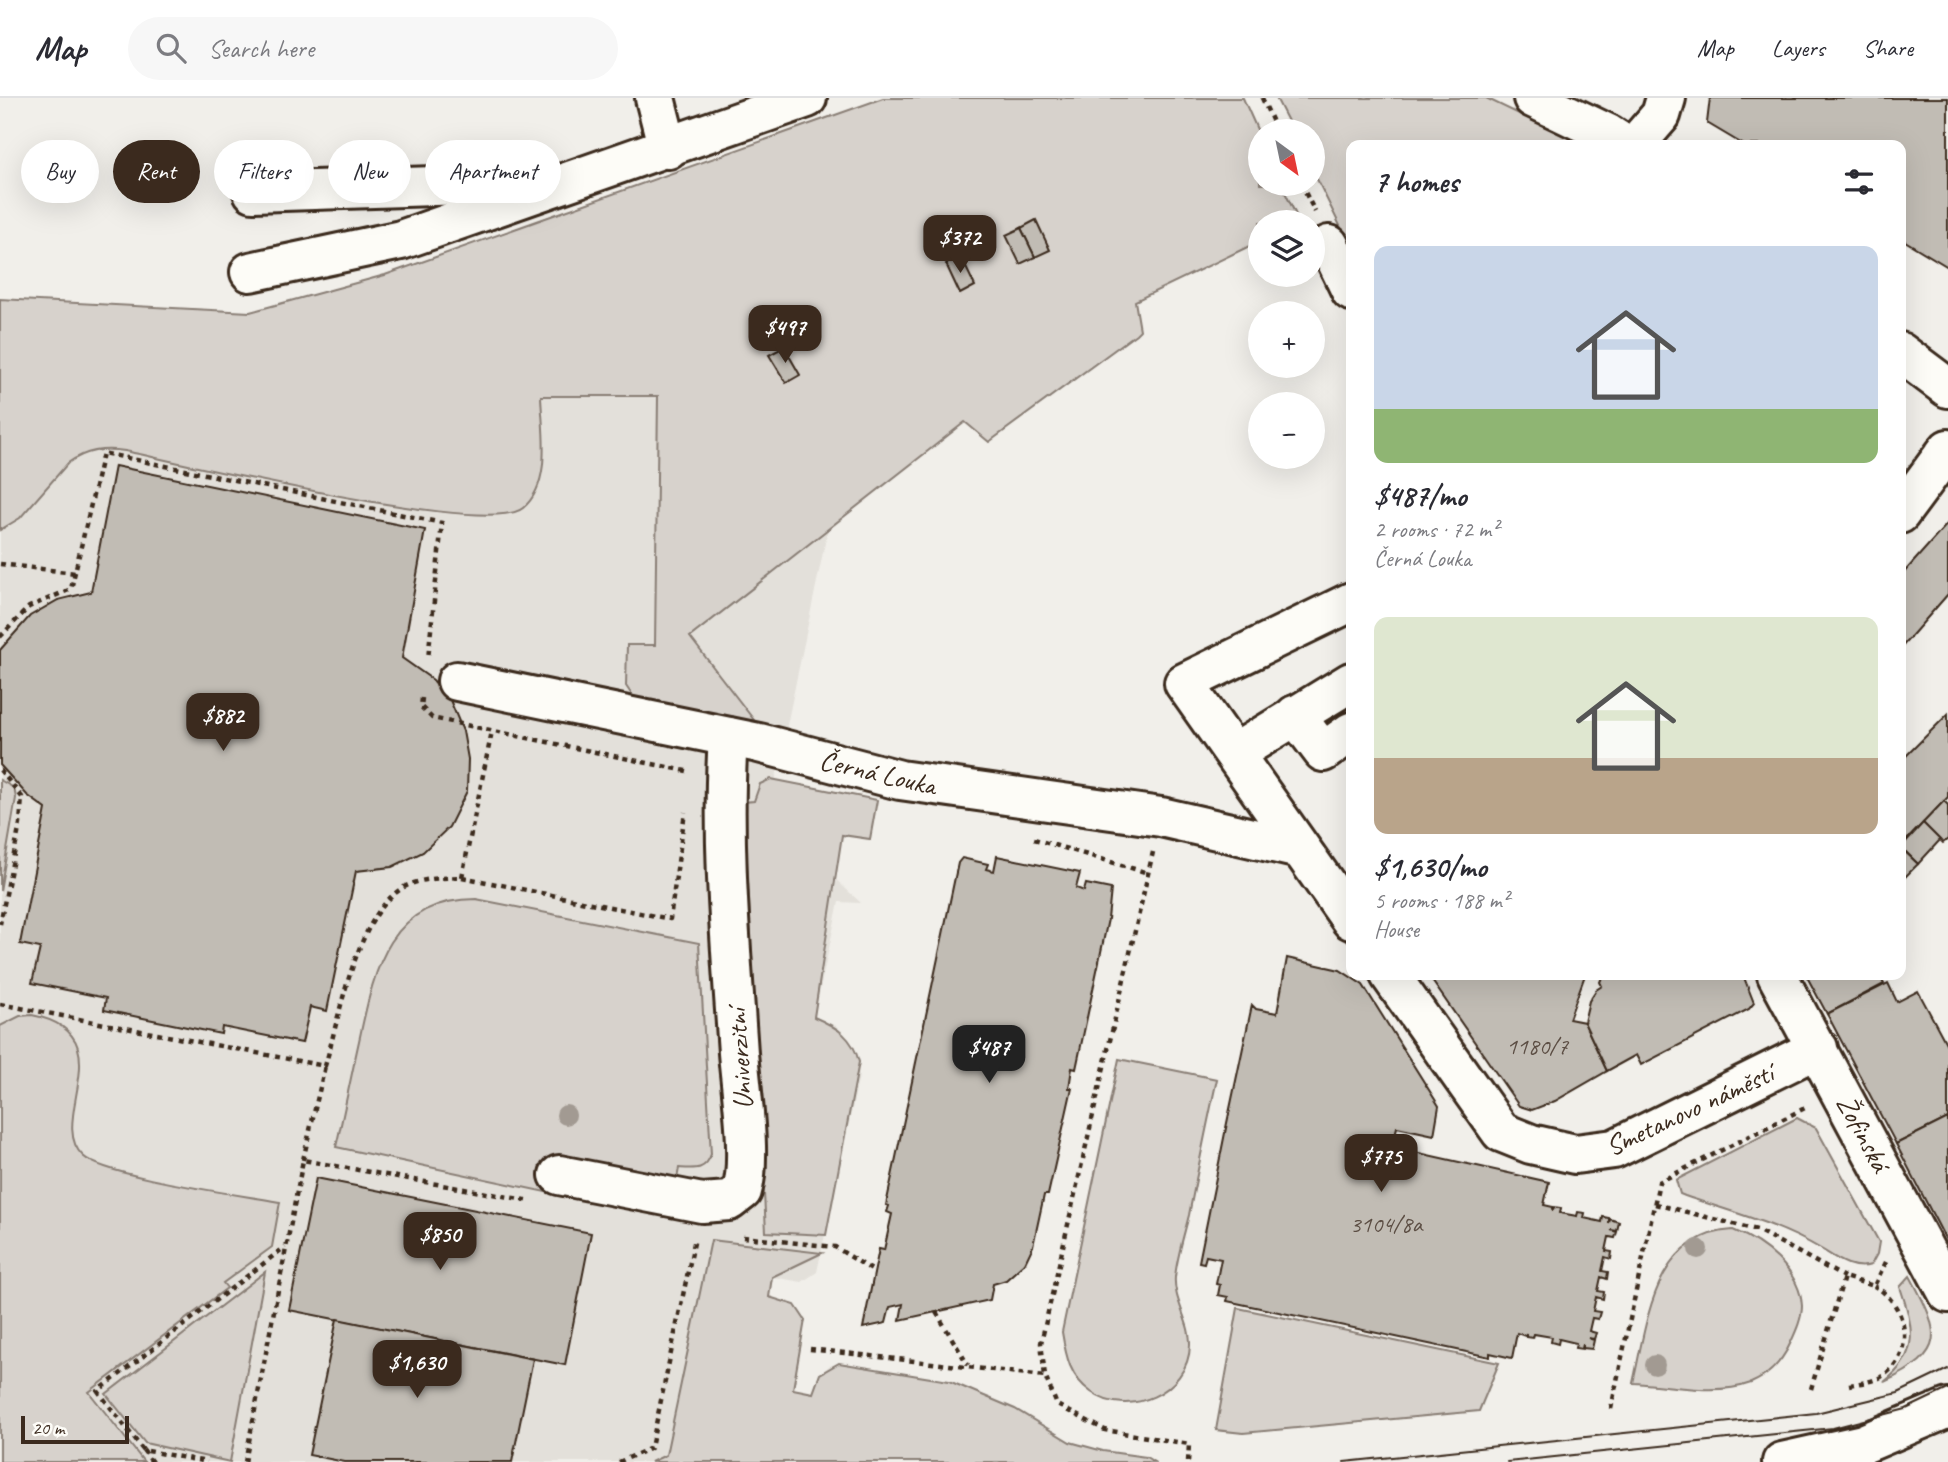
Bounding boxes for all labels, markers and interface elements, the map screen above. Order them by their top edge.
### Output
search box [128,17,618,80]
text: Map [35,27,86,69]
icon: search [152,29,190,67]
text: Search here [208,32,314,65]
text: Map [1697,33,1734,63]
text: Layers [1772,33,1825,63]
text: Share [1863,33,1913,63]
north arrow [1248,119,1325,196]
map controls [1248,119,1325,469]
chip: Buy [21,140,99,203]
chip: Rent [113,140,200,203]
chip: Filters [214,140,314,203]
chip: New [328,140,411,203]
chip: Apartment [425,140,561,203]
text: 7 homes [1374,163,1459,201]
icon: filters [1840,163,1878,201]
button: layers [1248,210,1325,287]
pin: $372 [919,216,1001,275]
text: $372 [939,223,981,252]
icon: home [1563,292,1689,418]
button: + [1248,301,1325,378]
pin: $497 [744,306,826,365]
text: $497 [764,313,806,342]
button: − [1248,392,1325,469]
text: $487/mo [1374,477,1466,515]
text: 2 rooms · 72 m² [1374,515,1498,544]
text: Černá Louka [1374,544,1471,573]
icon: home [1563,663,1689,789]
pin: $882 [182,694,264,753]
text: $882 [202,701,244,730]
street label: Černá Louka [816,742,942,803]
text: $1,630/mo [1374,848,1487,886]
text: 5 rooms · 188 m² [1374,886,1509,915]
text: House [1374,915,1419,944]
street label: Univerzitní [718,1002,760,1111]
pin: $487 [948,1026,1030,1085]
house number: 1180/7 [1506,1031,1569,1061]
text: $487 [968,1033,1010,1062]
street label: Smetanovo náměstí [1600,1053,1784,1164]
street label: Žofinská [1829,1089,1900,1180]
pin: $775 [1340,1134,1422,1194]
text: $775 [1361,1142,1401,1171]
house number: 3104/8a [1350,1209,1424,1239]
pin: $850 [399,1212,481,1272]
text: $850 [419,1220,461,1249]
pin: $1,630 [360,1340,474,1400]
text: $1,630 [389,1348,445,1377]
scale bar [21,1413,130,1445]
text: 20 m [32,1416,64,1440]

